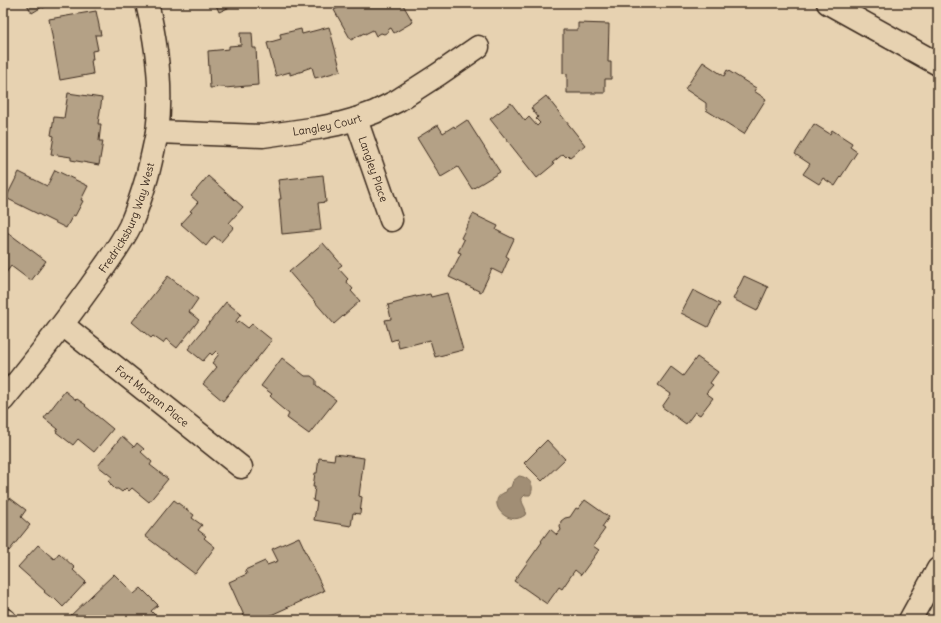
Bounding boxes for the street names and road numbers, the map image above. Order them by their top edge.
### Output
street label: Langley Court [292,111,364,139]
street label: Langley Place [355,134,391,204]
street label: Fredricksburg Way West [96,161,157,275]
street label: Fort Morgan Place [112,362,192,430]

